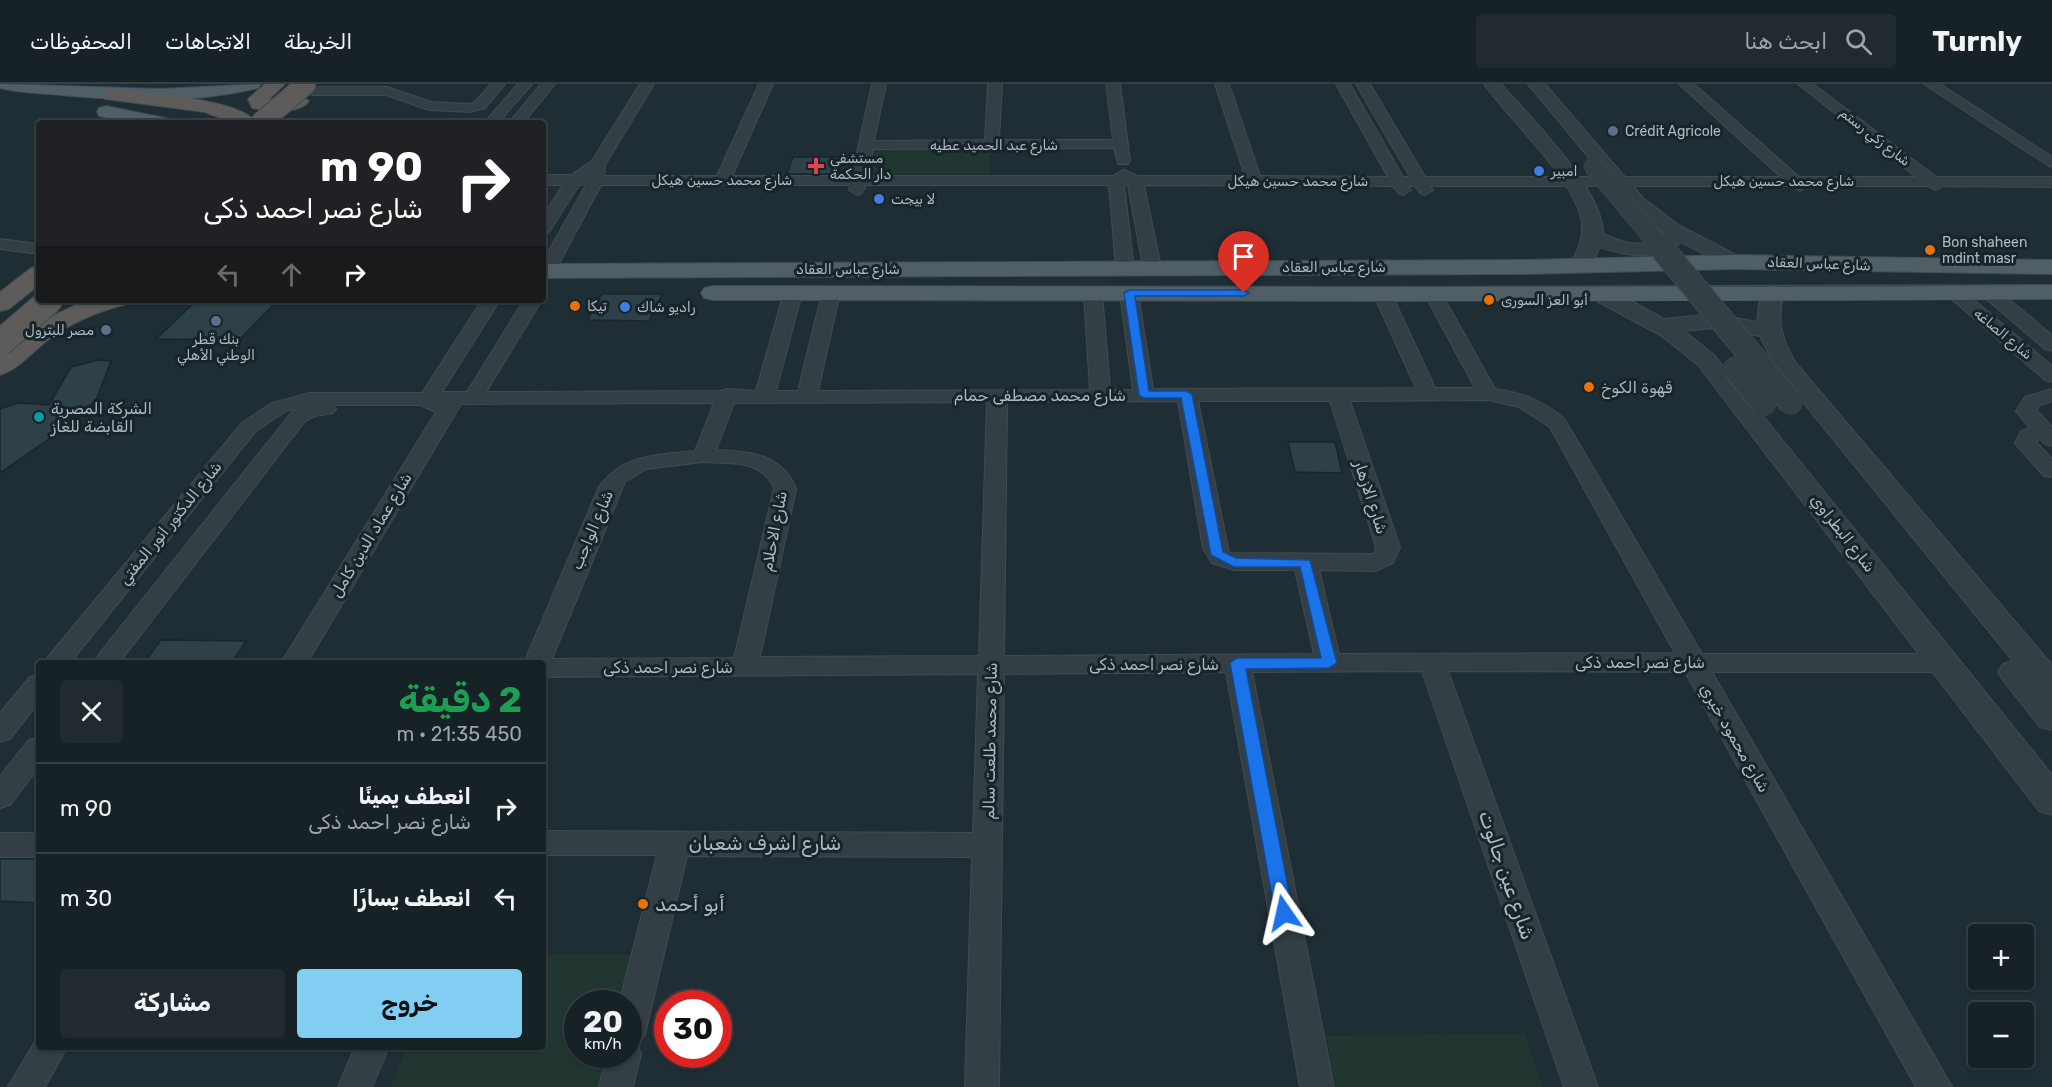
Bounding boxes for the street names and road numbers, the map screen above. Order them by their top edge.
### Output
street label: شارع زكي رستم [1835,104,1914,171]
street label: شارع عبد الحميد عطيه [930,137,1058,156]
street label: شارع محمد حسين هيكل [652,172,792,191]
street label: شارع محمد حسين هيكل [1228,173,1368,192]
street label: شارع محمد حسين هيكل [1714,173,1854,192]
street label: شارع عباس العقاد [1767,254,1871,276]
street label: شارع عباس العقاد [1282,259,1386,278]
street label: شارع عباس العقاد [796,261,900,280]
street label: شارع الصاغه [1969,305,2036,365]
street label: شارع محمد مصطفى حمام [954,386,1126,407]
street label: شارع الدكتور انور المفتي [114,457,228,591]
street label: شارع الازهار [1348,457,1392,537]
street label: شارع عماد الدين كامل [326,469,417,602]
street label: شارع الواجب [567,487,619,573]
street label: شارع الاحلام [757,489,793,573]
street label: شارع البطراوي [1805,490,1879,577]
street label: شارع نصر احمد ذكى [1575,653,1705,674]
street label: شارع نصر احمد ذكى [1089,655,1219,676]
street label: شارع نصر احمد ذكى [603,658,733,679]
street label: شارع محمد طلعت سالم [979,662,1003,820]
street label: شارع محمود خيري [1694,680,1774,797]
street label: شارع عين جالوت [1472,807,1540,943]
street label: شارع اشرف شعبان [689,831,841,857]

